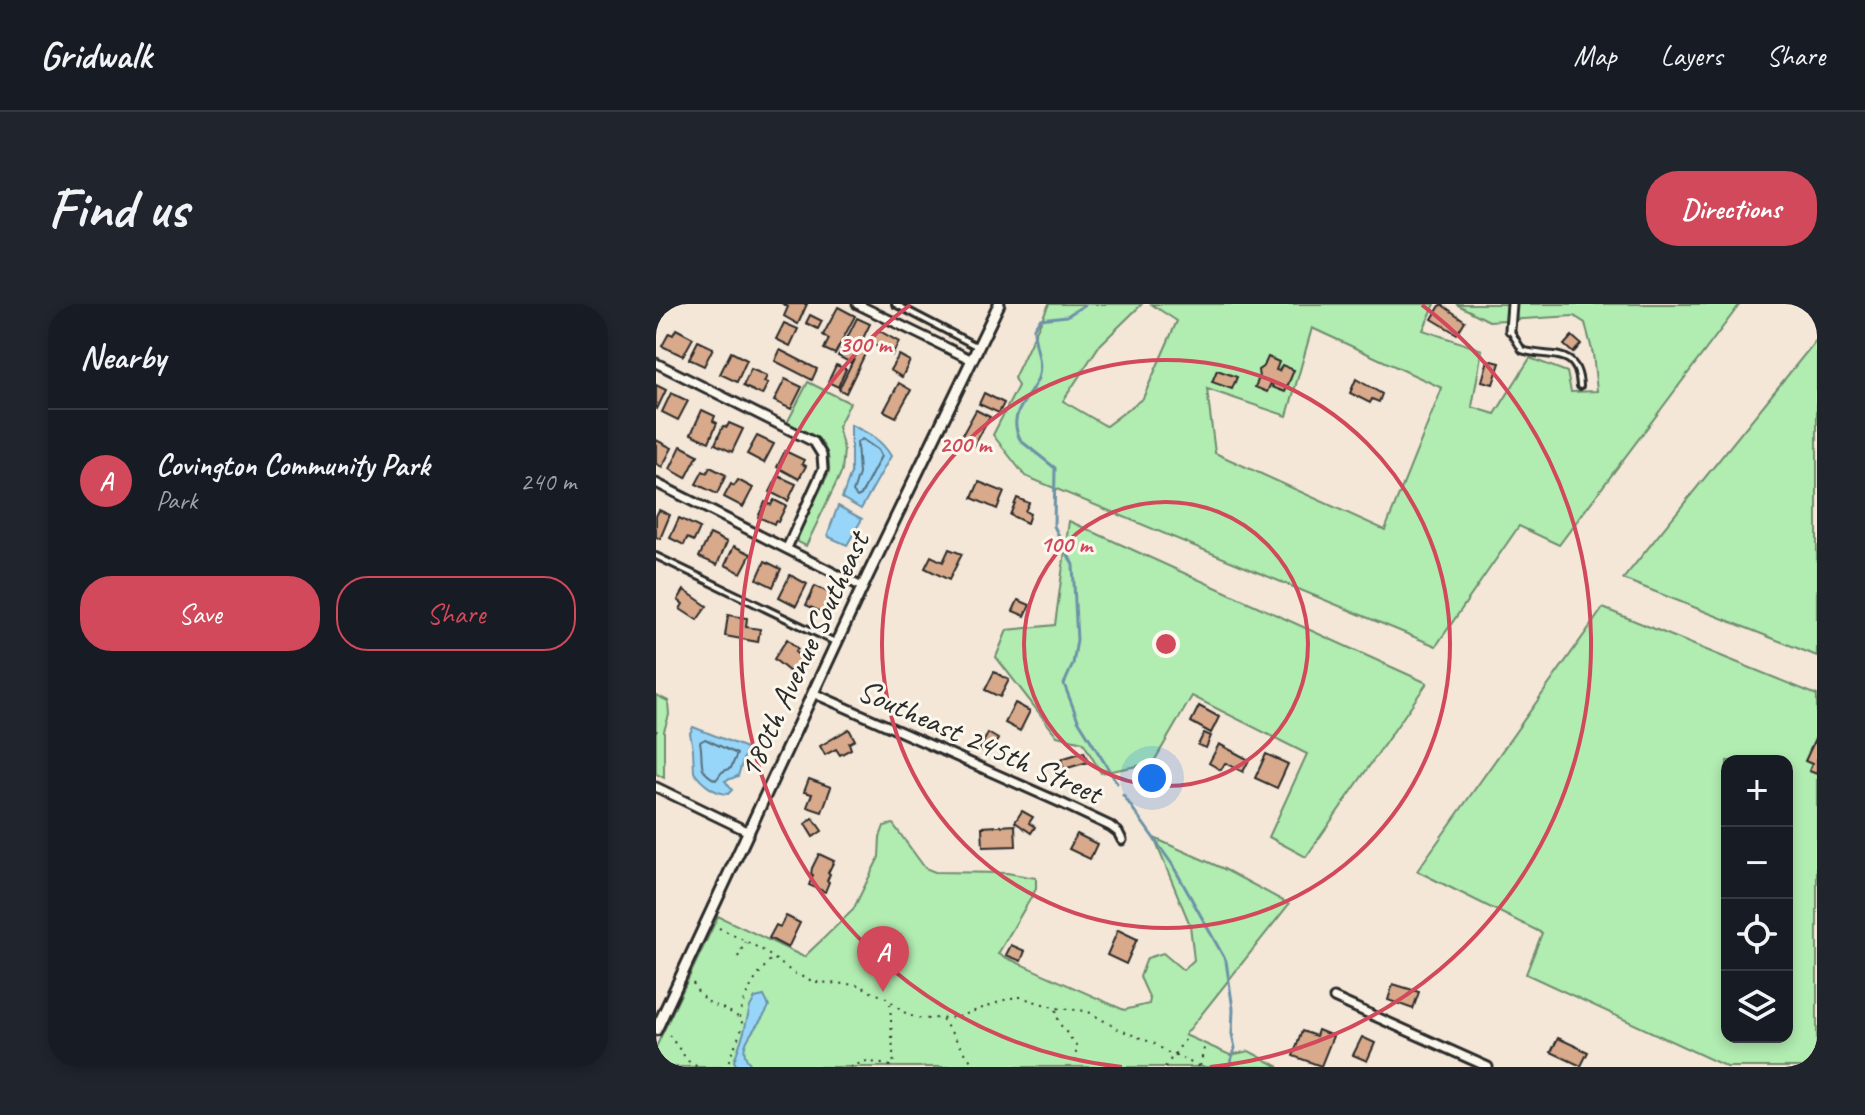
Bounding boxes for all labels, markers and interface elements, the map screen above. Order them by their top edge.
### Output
text: Gridwalk [40,32,152,79]
text: Map [1574,38,1617,73]
text: Layers [1661,38,1722,73]
text: Share [1766,38,1825,73]
button: Directions [1646,171,1817,246]
text: Find us [48,173,188,244]
text: 300 m [839,329,893,359]
text: Nearby [80,335,166,378]
text: 200 m [939,429,993,459]
text: Covington Community Park [156,446,429,484]
text: A [99,465,113,498]
text: 240 m [520,465,576,498]
text: Park [156,484,197,517]
street label: 180th Avenue Southeast [728,523,880,785]
text: 100 m [1040,529,1094,559]
button: Save [80,576,320,651]
button: Share [336,576,576,651]
centre of rings [1152,630,1180,658]
street label: Southeast 245th Street [852,669,1111,815]
map controls [1721,755,1793,1043]
button: + [1721,755,1793,827]
your location [1132,758,1172,798]
button: − [1721,827,1793,899]
button: locate [1721,899,1793,971]
pin: A [857,926,909,992]
button: layers [1721,971,1793,1043]

